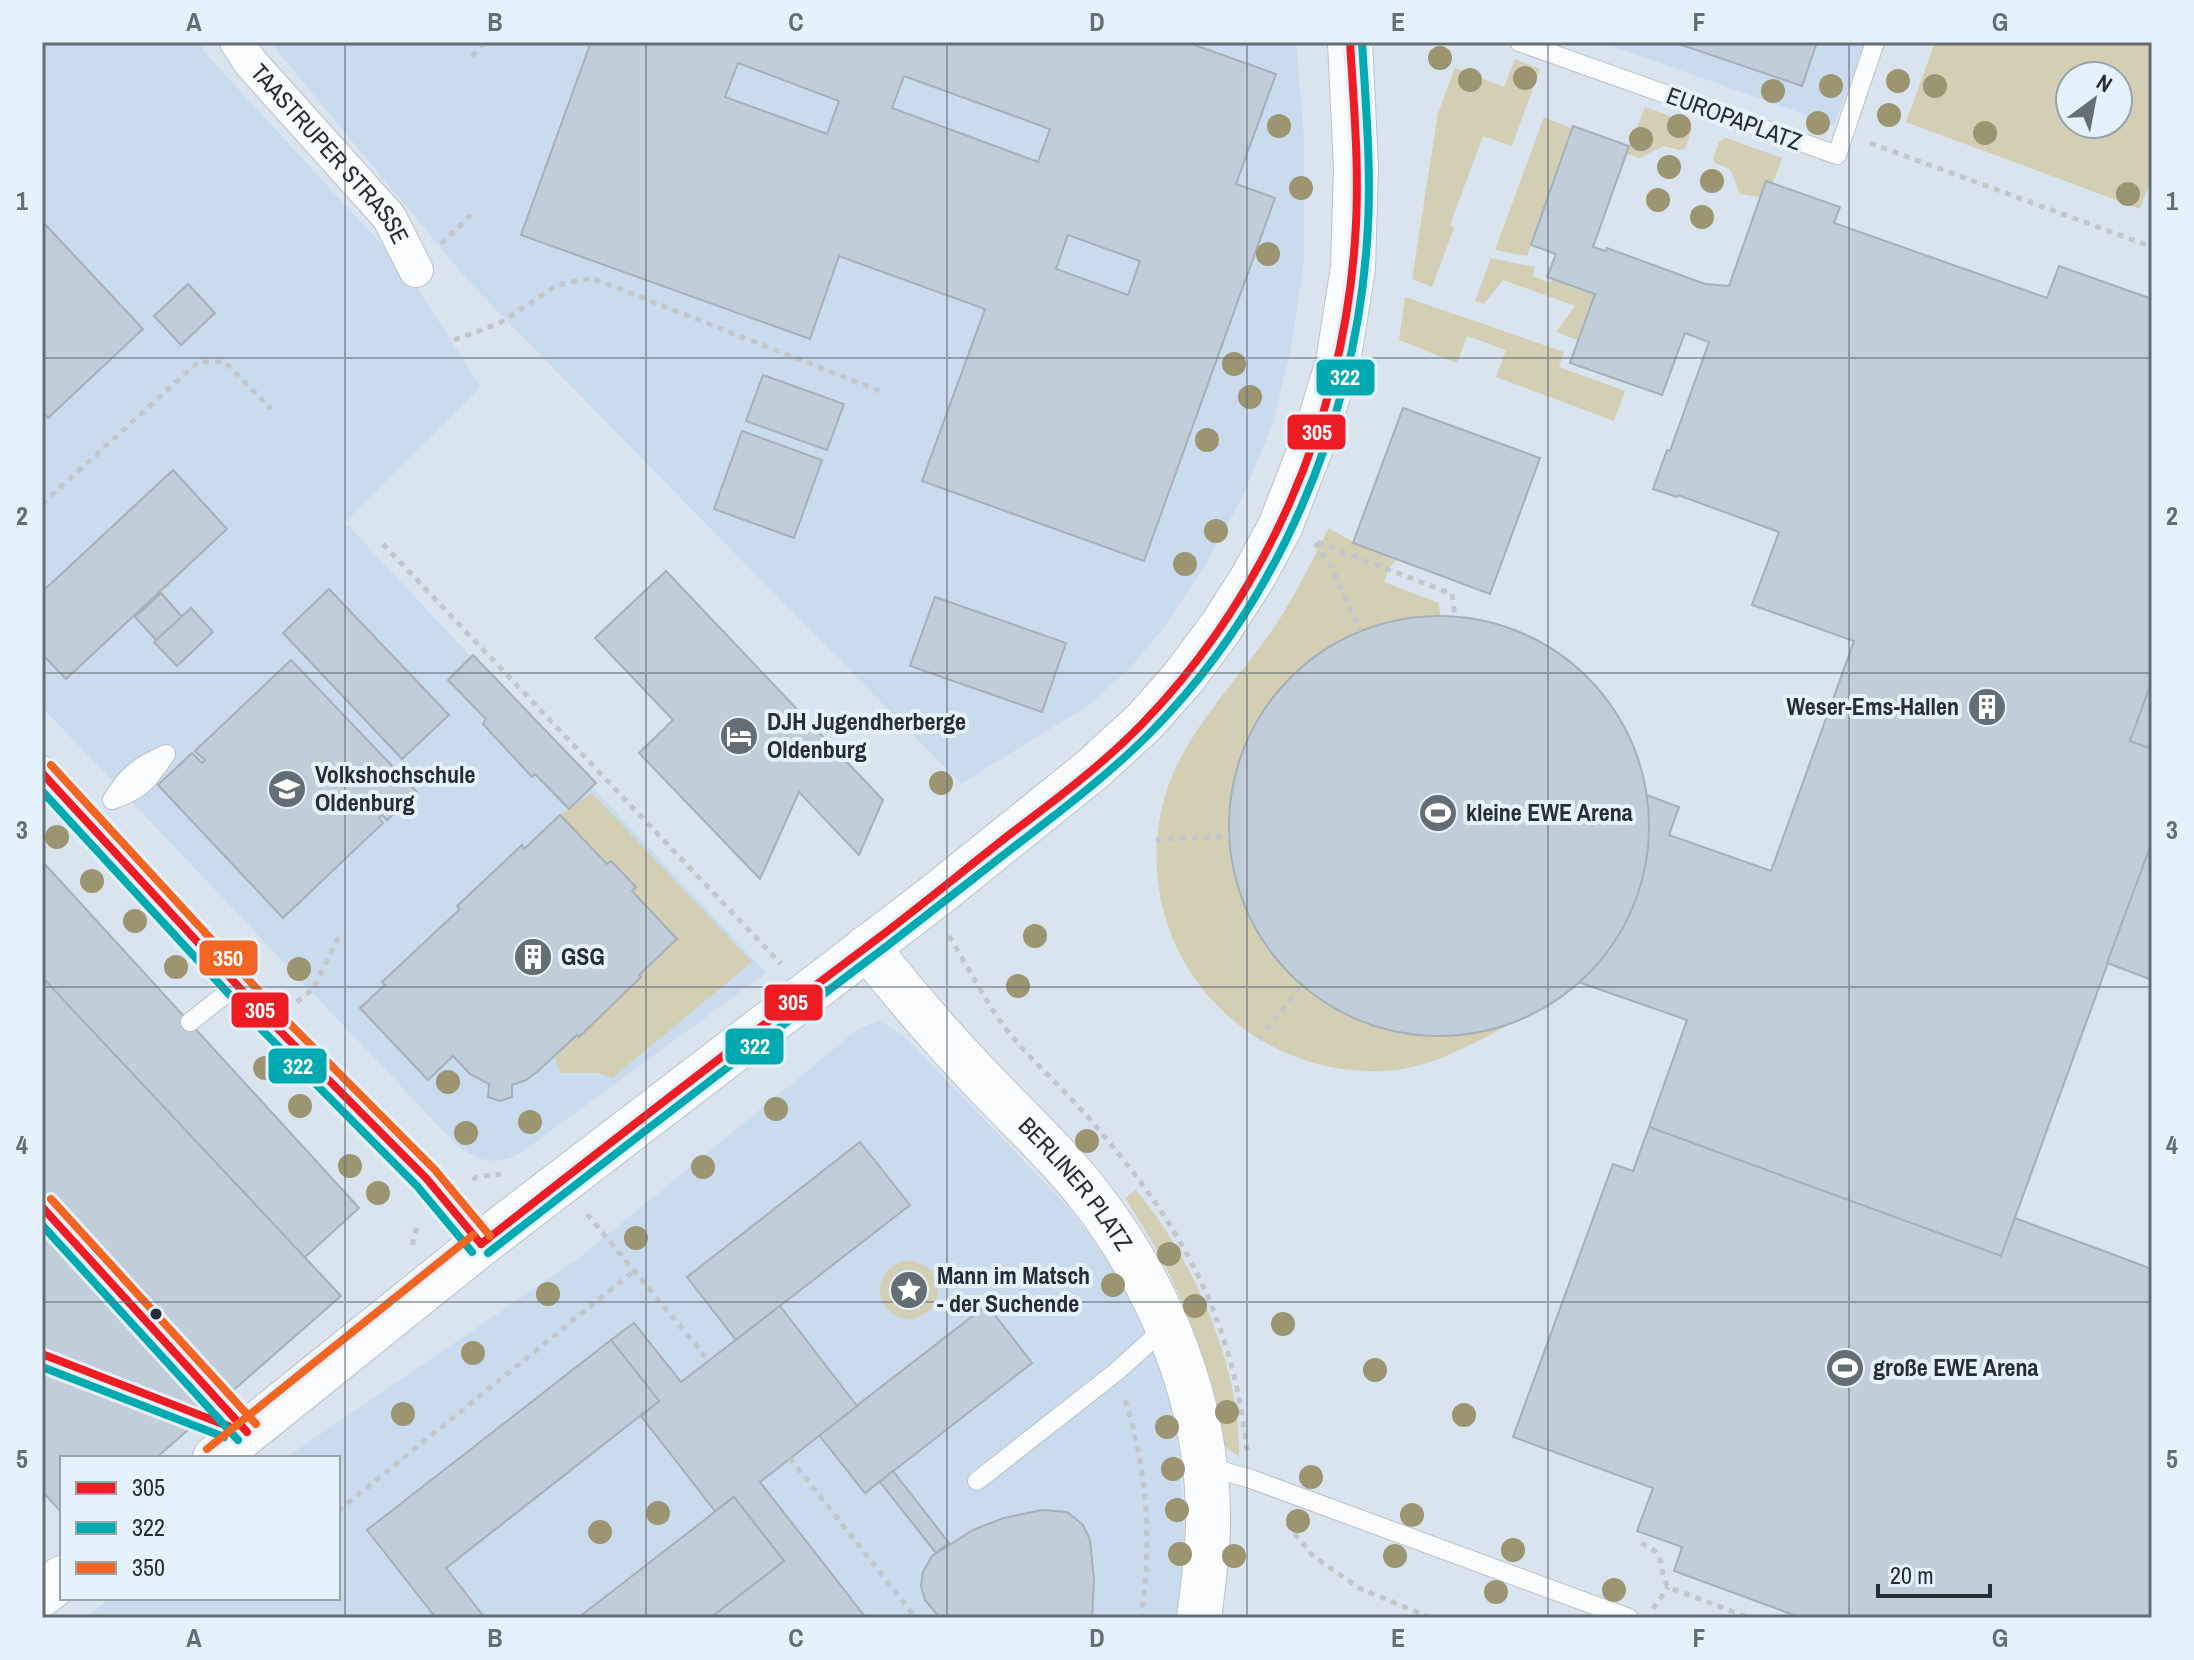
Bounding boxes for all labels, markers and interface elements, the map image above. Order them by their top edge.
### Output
text: A [186,4,202,39]
text: B [487,4,503,39]
text: C [788,4,804,39]
text: D [1089,4,1105,39]
text: E [1391,4,1405,39]
text: F [1692,4,1706,39]
text: G [1992,4,2008,39]
street label: TAASTRUPER STRASSE [244,57,417,249]
north arrow [2054,60,2134,140]
text: N [2091,67,2118,99]
street label: EUROPAPLATZ [1662,79,1806,157]
text: 1 [16,183,28,218]
text: 1 [2166,183,2178,218]
line badge: 322 [1315,358,1376,397]
text: 322 [1330,362,1360,392]
line badge: 305 [1286,413,1347,451]
text: 305 [1302,417,1332,447]
text: 2 [16,498,28,533]
text: 2 [2166,498,2178,533]
building icon: Weser-Ems-Hallen [1966,686,2008,728]
place label: Weser-Ems-Hallen [1787,690,1959,722]
place label: DJH Jugendherberge Oldenburg [767,705,966,765]
hotel icon: DJH Jugendherberge Oldenburg [718,715,760,757]
place label: Volkshochschule Oldenburg [315,758,475,818]
school or university icon: Volkshochschule Oldenburg [266,768,308,810]
sports icon: kleine EWE Arena [1417,792,1459,834]
place label: kleine EWE Arena [1466,796,1633,828]
text: 3 [16,812,28,847]
text: 3 [2166,812,2178,847]
building icon: GSG [512,936,554,978]
line badge: 350 [198,939,259,977]
place label: GSG [561,940,605,972]
text: 350 [213,943,243,973]
line badge: 305 [763,983,824,1022]
text: 305 [778,987,808,1017]
line badge: 305 [230,991,290,1029]
text: 305 [245,995,275,1025]
line badge: 322 [724,1027,785,1066]
text: 322 [740,1031,770,1061]
line badge: 322 [267,1047,328,1085]
text: 322 [283,1051,313,1081]
street label: BERLINER PLATZ [1012,1110,1141,1256]
text: 4 [16,1127,28,1162]
text: 4 [2166,1127,2178,1162]
place label: Mann im Matsch - der Suchende [937,1259,1090,1319]
place icon: Mann im Matsch - der Suchende [888,1269,930,1311]
unlabelled marker [148,1306,164,1322]
sports icon: große EWE Arena [1824,1347,1866,1389]
place label: große EWE Arena [1873,1351,2039,1383]
text: 5 [16,1441,28,1476]
text: 5 [2166,1441,2178,1476]
legend [60,1456,340,1600]
text: 305 [132,1471,165,1503]
text: 322 [132,1511,165,1543]
scale bar [1878,1548,1990,1598]
text: 350 [132,1551,165,1583]
text: 20 m [1890,1559,1934,1591]
text: A [186,1620,202,1655]
text: B [487,1620,503,1655]
text: C [788,1620,804,1655]
text: D [1089,1620,1105,1655]
text: E [1391,1620,1405,1655]
text: F [1692,1620,1706,1655]
text: G [1992,1620,2008,1655]

